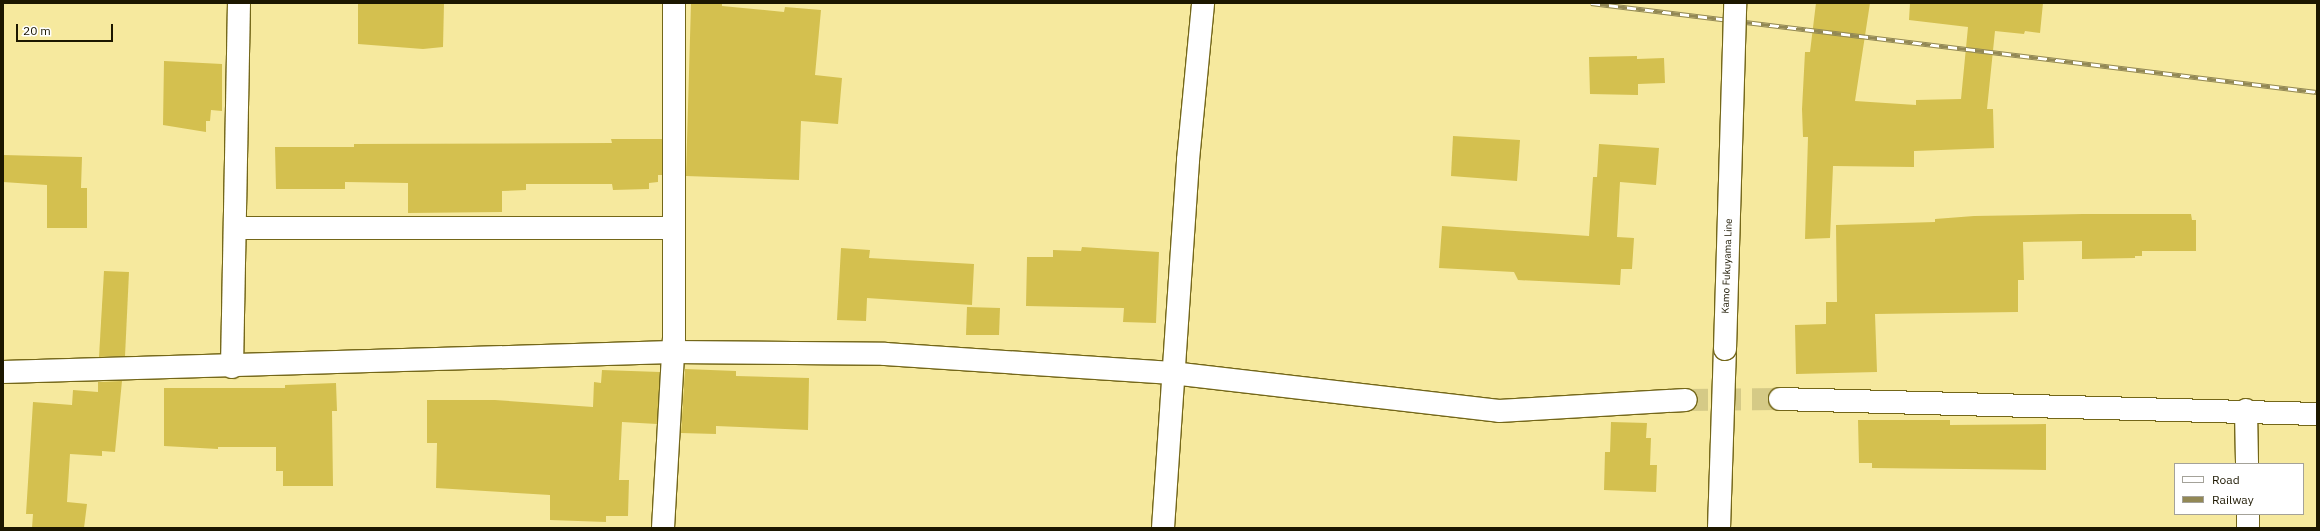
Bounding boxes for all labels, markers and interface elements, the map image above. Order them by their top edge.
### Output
scale bar [18,16,115,42]
text: 20 m [23,23,51,38]
street label: Kamo Fukuyama Line [1719,218,1735,314]
legend [2174,463,2304,515]
text: Road [2212,472,2240,487]
text: Railway [2212,492,2254,507]

